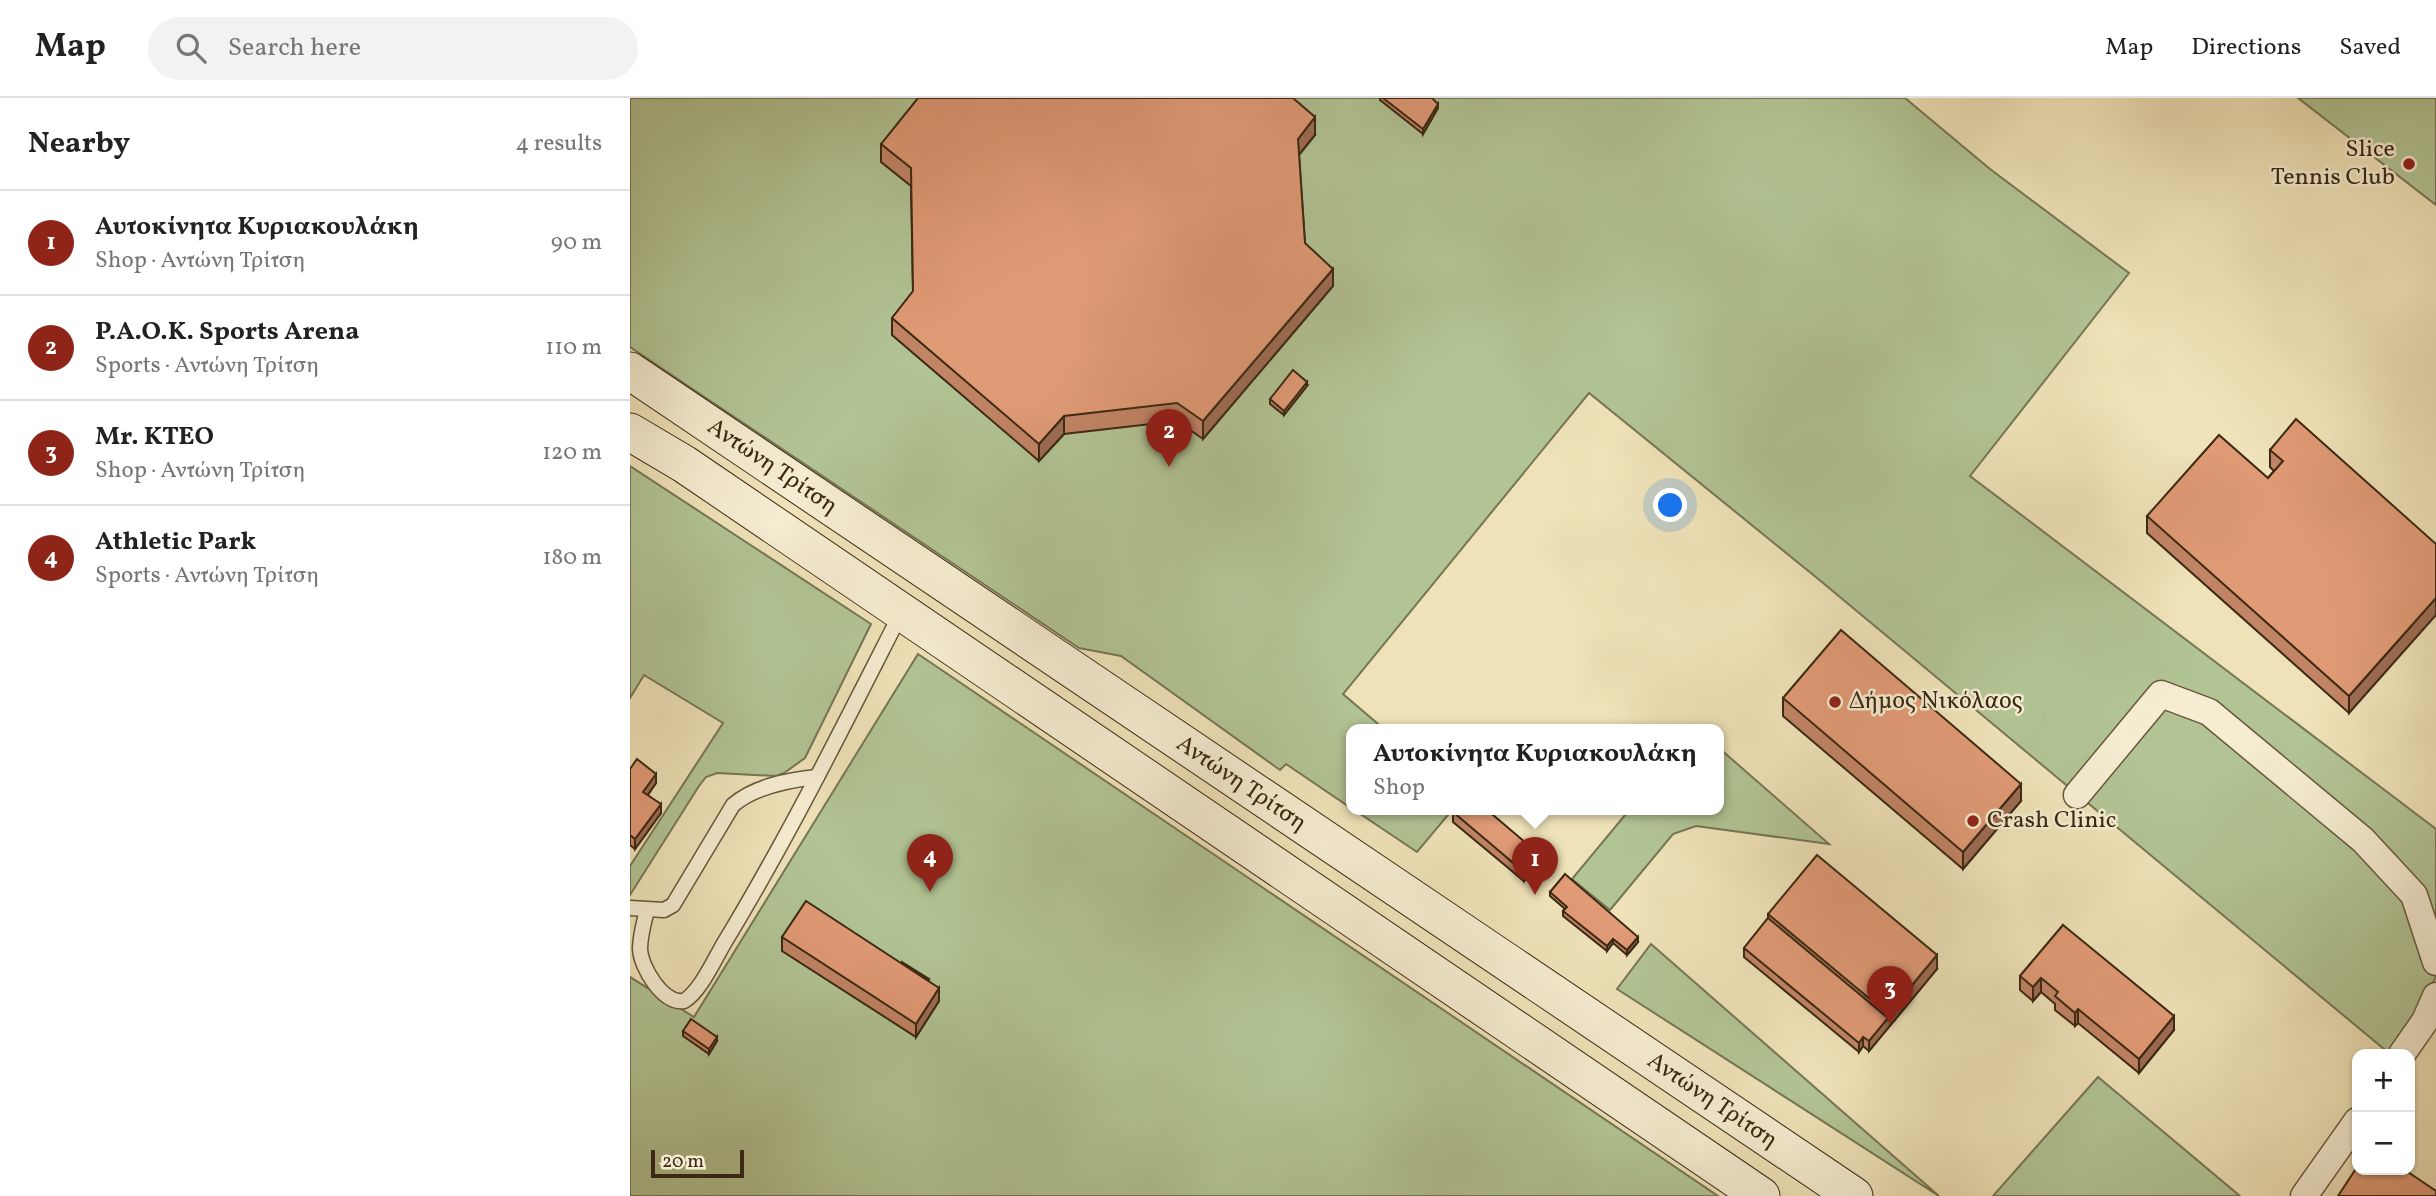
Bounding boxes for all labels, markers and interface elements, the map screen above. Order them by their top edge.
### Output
search box [148,17,638,80]
text: Map [35,25,106,71]
icon: search [172,29,210,67]
text: Search here [228,30,361,66]
text: Map [2105,31,2153,65]
text: Directions [2191,31,2301,65]
text: Saved [2339,31,2401,65]
text: Nearby [28,123,130,165]
text: 4 results [516,128,602,160]
place label: Slice Tennis Club [2271,133,2395,195]
marker: Slice Tennis Club [2401,156,2417,172]
text: Αυτοκίνητα Κυριακουλάκη [95,209,419,245]
text: 1 [46,227,56,259]
text: 90 m [551,227,602,259]
text: Shop · Αντώνη Τρίτση [95,245,306,277]
text: P.A.O.K. Sports Arena [95,314,359,350]
text: 2 [45,332,57,364]
text: 110 m [545,332,602,364]
text: Sports · Αντώνη Τρίτση [95,350,319,382]
pin: 2 [1146,409,1192,467]
street label: Αντώνη Τρίτση [700,411,844,523]
text: Mr. KTEO [95,419,214,455]
text: 3 [45,437,57,469]
text: 120 m [542,437,602,469]
text: Shop · Αντώνη Τρίτση [95,455,306,487]
your location [1653,488,1687,522]
text: Athletic Park [95,524,256,560]
text: 4 [44,542,58,574]
text: 180 m [543,542,602,574]
text: Sports · Αντώνη Τρίτση [95,560,319,592]
place label: Δήμος Νικόλαος [1849,685,2023,719]
marker: Δήμος Νικόλαος [1827,694,1843,710]
popup [1346,724,1724,815]
street label: Αντώνη Τρίτση [1169,728,1313,840]
text: Αυτοκίνητα Κυριακουλάκη [1373,736,1697,772]
text: Shop [1373,772,1425,804]
place label: Crash Clinic [1987,804,2116,838]
marker: Crash Clinic [1965,813,1981,829]
pin: 4 [907,834,953,892]
pin: 1 [1512,837,1558,895]
pin: 3 [1867,966,1913,1024]
street label: Αντώνη Τρίτση [1640,1045,1784,1157]
map controls [2352,1049,2415,1175]
button: + [2352,1049,2415,1112]
button: − [2352,1112,2415,1175]
scale bar [651,1147,744,1179]
text: 20 m [662,1149,704,1175]

